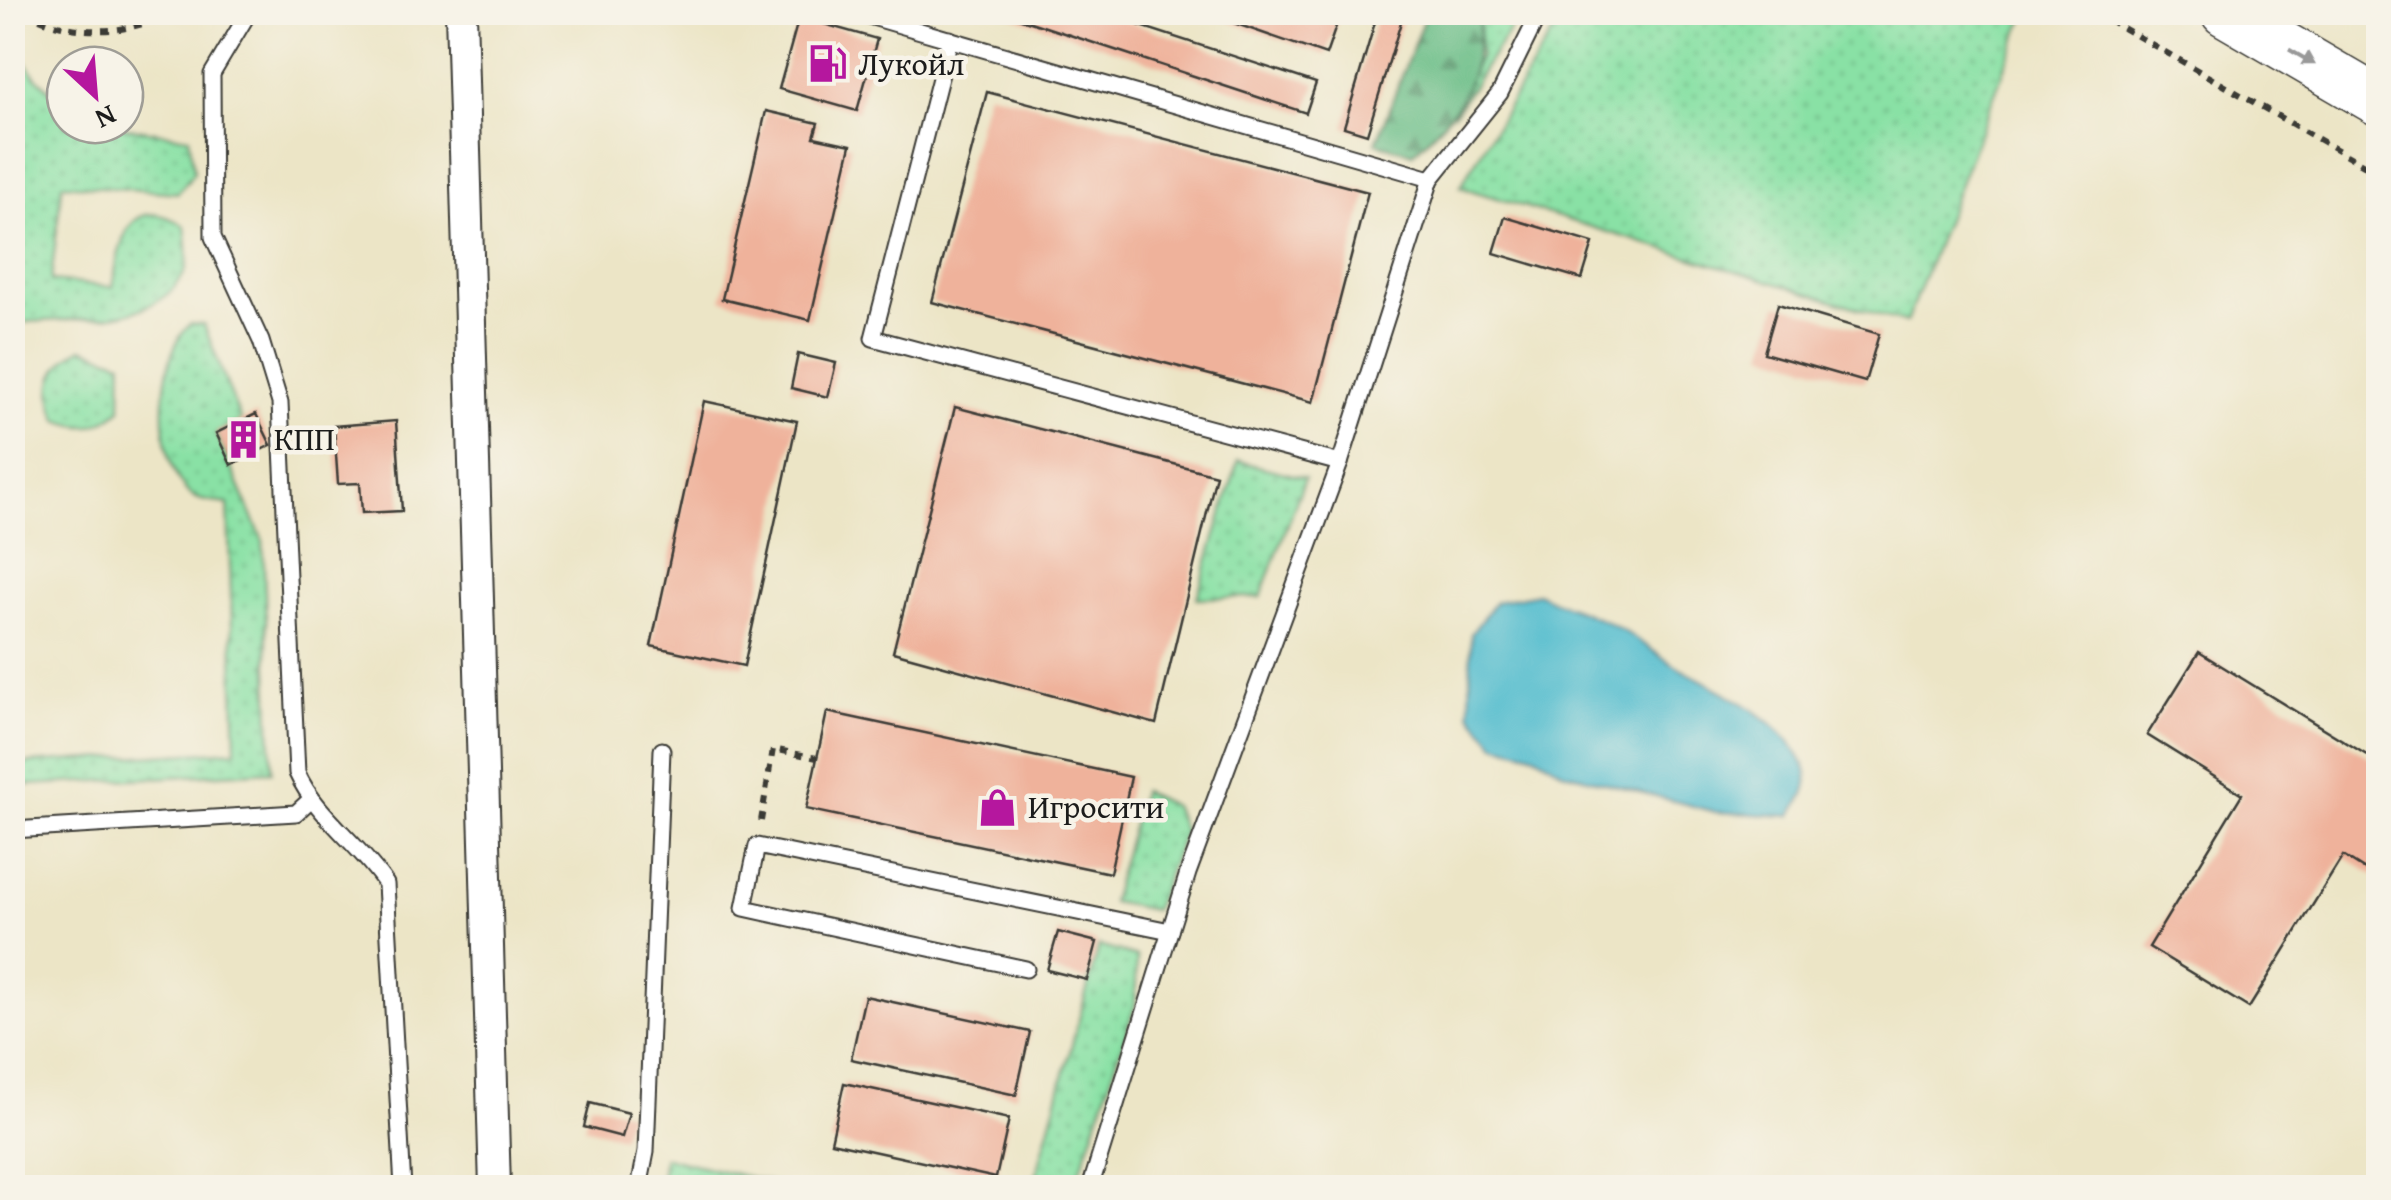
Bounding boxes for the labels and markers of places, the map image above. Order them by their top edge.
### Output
place label: Лукойл [858,40,964,87]
fuel station icon: Лукойл [807,43,849,85]
place label: КПП [274,415,335,462]
building icon: КПП [223,418,265,460]
place label: Игросити [1028,783,1164,830]
shop icon: Игросити [977,786,1019,828]

